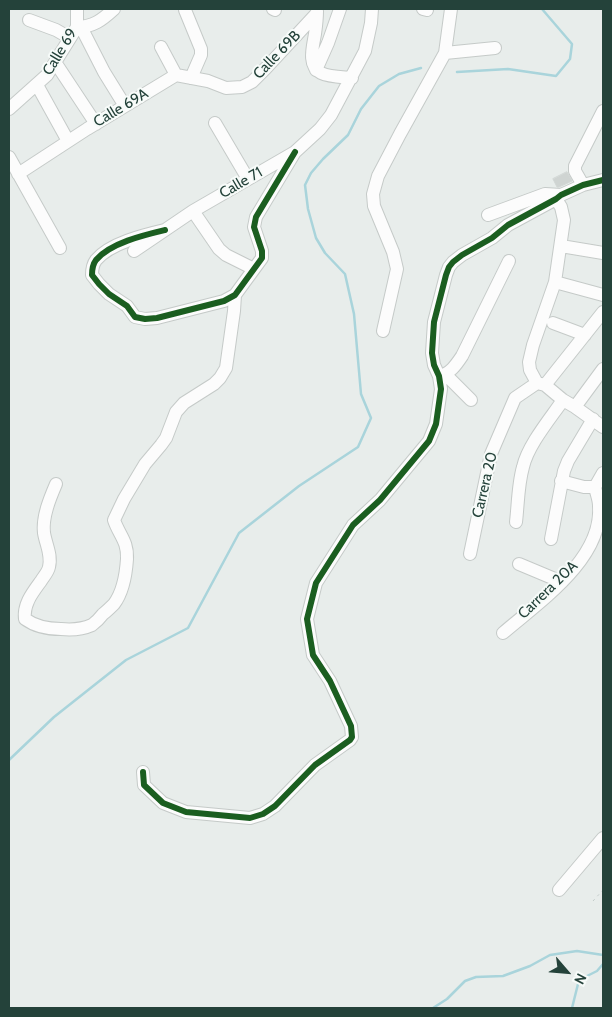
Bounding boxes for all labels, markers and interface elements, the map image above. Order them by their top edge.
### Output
street label: Calle 69 [39,25,81,79]
street label: Calle 69B [250,27,304,83]
street label: Calle 69A [90,85,152,131]
street label: Calle 71 [216,163,266,203]
street label: Carrera 20 [469,450,501,520]
street label: Carrera 20A [514,557,582,623]
north arrow [542,947,592,997]
text: N [570,970,591,987]

